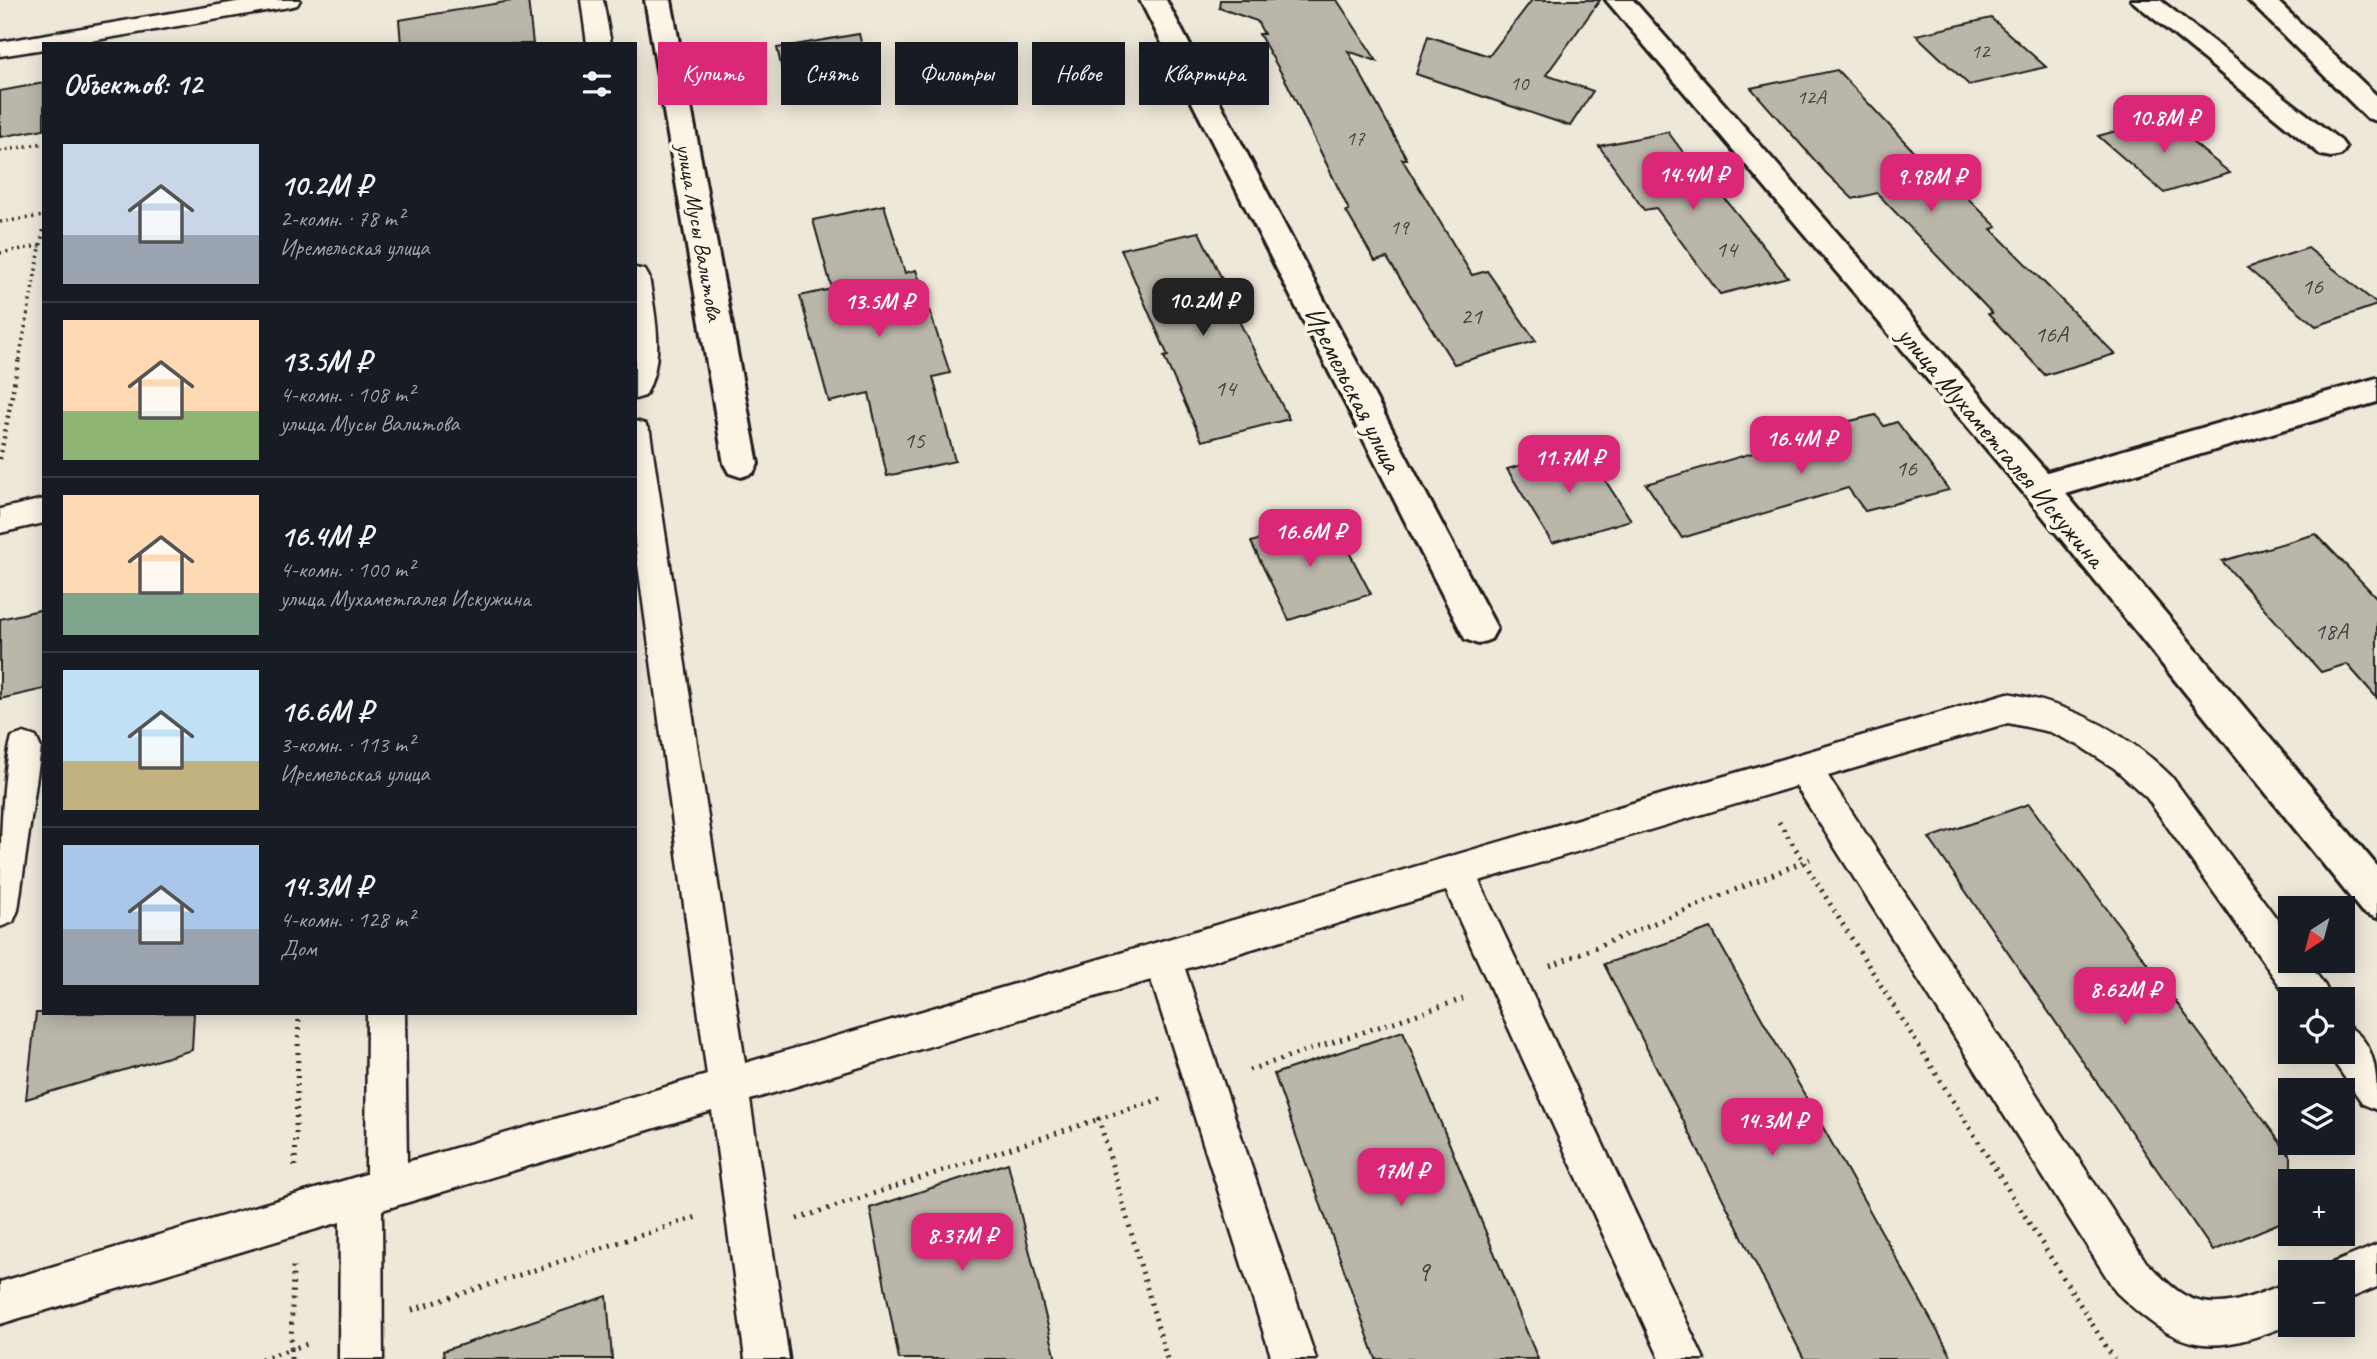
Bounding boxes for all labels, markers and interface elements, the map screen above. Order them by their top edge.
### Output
house number: 12 [1971,38,1991,64]
chip: Купить [658,42,767,105]
chip: Снять [781,42,881,105]
chip: Фильтры [895,42,1018,105]
chip: Новое [1032,42,1125,105]
chip: Квартира [1139,42,1269,105]
text: Объектов: 12 [63,65,202,103]
icon: filters [578,65,616,103]
house number: 10 [1510,70,1530,96]
house number: 12А [1796,84,1827,110]
pin: 10.8M ₽ [2099,96,2229,155]
text: 10.8M ₽ [2129,103,2199,132]
house number: 17 [1346,125,1366,151]
street label: улица Мусы Валитова [669,139,730,325]
pin: 14.4M ₽ [1628,152,1758,212]
pin: 9.98M ₽ [1866,154,1996,214]
text: 14.4M ₽ [1658,160,1728,189]
text: 9.98M ₽ [1896,162,1966,191]
text: 10.2M ₽ [280,166,371,204]
icon: home [119,172,203,256]
text: 2-комн. · 78 m² [280,204,404,233]
house number: 19 [1390,214,1410,240]
text: Иремельская улица [280,233,429,262]
house number: 14 [1715,234,1739,264]
house number: 16 [2301,271,2324,301]
pin: 10.2M ₽ [1138,278,1268,338]
pin: 13.5M ₽ [814,280,944,339]
text: 10.2M ₽ [1168,286,1238,315]
text: 13.5M ₽ [844,287,914,316]
street label: Иремельская улица [1297,300,1411,480]
house number: 21 [1460,301,1483,331]
street label: улица Мухаметгалея Искужина [1889,317,2115,576]
house number: 16А [2034,319,2069,349]
text: 13.5M ₽ [280,342,371,380]
icon: home [119,348,203,432]
house number: 14 [1214,373,1238,403]
text: 4-комн. · 108 m² [280,380,414,409]
text: улица Мусы Валитова [280,409,459,438]
pin: 16.4M ₽ [1736,416,1866,476]
text: 16.4M ₽ [1766,424,1836,453]
house number: 15 [903,425,926,455]
pin: 11.7M ₽ [1504,435,1634,495]
text: 11.7M ₽ [1534,443,1604,472]
house number: 16 [1895,453,1918,483]
pin: 16.6M ₽ [1245,510,1375,569]
text: 16.4M ₽ [280,517,372,555]
text: 16.6M ₽ [1275,517,1345,546]
icon: home [119,523,203,607]
text: 4-комн. · 100 m² [280,555,414,584]
text: улица Мухаметгалея Искужина [280,584,530,613]
house number: 18А [2314,616,2349,646]
text: 16.6M ₽ [280,692,372,730]
icon: home [119,698,203,782]
text: 3-комн. · 113 m² [280,730,414,759]
text: Иремельская улица [280,759,429,788]
text: 14.3M ₽ [280,867,371,905]
icon: home [119,873,203,957]
north arrow [2278,896,2356,973]
map controls [2278,896,2355,1337]
text: 4-комн. · 128 m² [280,905,414,934]
text: Дом [280,934,317,963]
pin: 8.62M ₽ [2060,968,2190,1027]
text: 8.62M ₽ [2090,975,2160,1004]
button: locate [2278,987,2355,1064]
button: layers [2278,1078,2355,1155]
pin: 14.3M ₽ [1707,1098,1837,1158]
text: 14.3M ₽ [1737,1106,1807,1135]
pin: 17M ₽ [1352,1148,1450,1208]
text: 17M ₽ [1374,1156,1428,1185]
button: + [2278,1169,2355,1246]
pin: 8.37M ₽ [897,1214,1027,1273]
text: 8.37M ₽ [927,1221,997,1250]
house number: 9 [1417,1254,1432,1289]
button: − [2278,1260,2355,1337]

